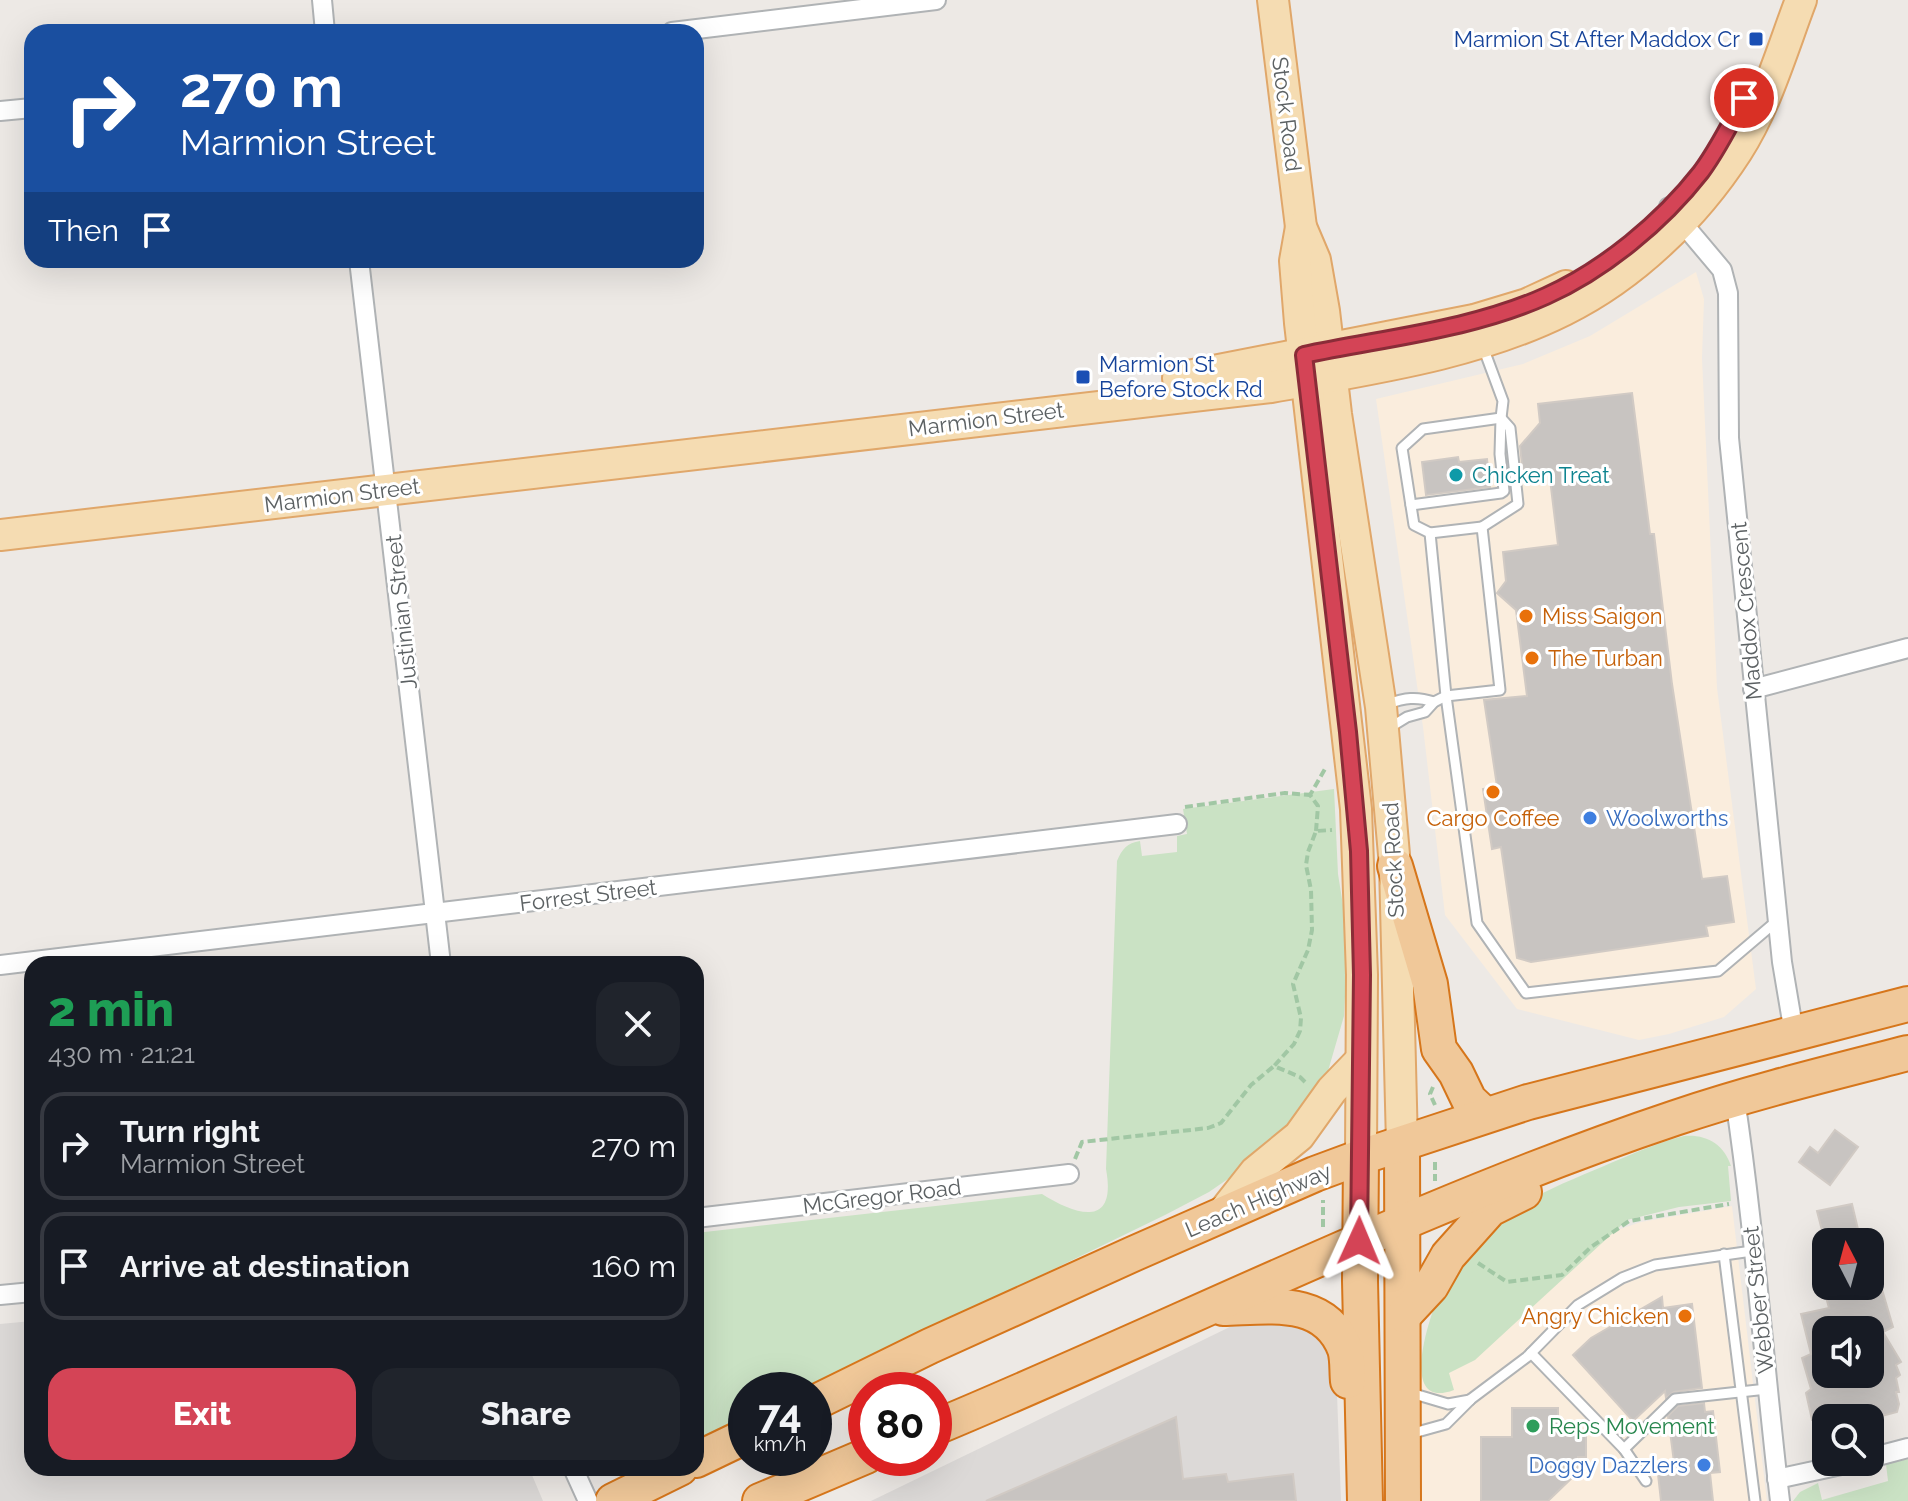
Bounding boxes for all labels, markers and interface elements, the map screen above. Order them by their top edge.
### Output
place label: Marmion St After Maddox Cr [1454,26,1740,52]
marker: Marmion St After Maddox Cr [1747,30,1765,48]
text: 270 m [180,54,343,120]
street label: Stock Road [1267,55,1307,173]
icon: right [48,56,152,160]
pin [1710,64,1778,132]
icon: arrive [1722,76,1766,120]
text: Marmion Street [180,121,436,163]
icon: arrive [135,208,179,252]
text: Then [48,213,119,248]
place label: Marmion St Before Stock Rd [1099,351,1263,402]
marker: Marmion St Before Stock Rd [1074,368,1092,386]
street label: Marmion Street [907,396,1066,441]
place label: Chicken Treat [1472,462,1610,488]
marker: Chicken Treat [1447,466,1465,484]
street label: Marmion Street [263,472,422,517]
street label: Maddox Crescent [1725,520,1767,701]
street label: Justinian Street [380,533,422,691]
place label: Miss Saigon [1542,603,1663,629]
marker: Miss Saigon [1517,607,1535,625]
place label: The Turban [1548,645,1663,671]
marker: The Turban [1523,649,1541,667]
marker: Cargo Coffee [1484,783,1502,801]
street label: Stock Road [1377,802,1409,918]
place label: Cargo Coffee [1426,805,1560,831]
place label: Woolworths [1606,805,1728,831]
marker: Woolworths [1581,809,1599,827]
street label: Forrest Street [518,874,659,916]
text: 2 min [48,981,174,1037]
button: close [596,982,680,1066]
text: 430 m · 21:21 [48,1039,195,1069]
text: Turn right [120,1114,260,1149]
icon: right [52,1124,96,1168]
text: 270 m [591,1129,676,1164]
text: Marmion Street [120,1149,305,1179]
street label: Leach Highway [1181,1157,1335,1243]
street label: McGregor Road [801,1173,963,1219]
position arrow [1317,1199,1401,1283]
street label: Webber Street [1737,1224,1779,1375]
north arrow [1812,1228,1884,1300]
map controls [1812,1228,1884,1476]
icon: arrive [52,1244,96,1288]
text: Arrive at destination [120,1249,410,1284]
text: 160 m [591,1249,676,1284]
place label: Angry Chicken [1521,1303,1669,1329]
marker: Angry Chicken [1676,1307,1694,1325]
button: sound [1812,1316,1884,1388]
button: Exit [48,1368,356,1460]
button: Share [372,1368,680,1460]
speed limit sign: 80 [848,1372,952,1476]
text: 74 [758,1390,802,1437]
button: search [1812,1404,1884,1476]
place label: Reps Movement [1549,1413,1716,1439]
marker: Reps Movement [1524,1417,1542,1435]
text: km/h [754,1432,806,1456]
place label: Doggy Dazzlers [1529,1452,1688,1478]
marker: Doggy Dazzlers [1695,1456,1713,1474]

